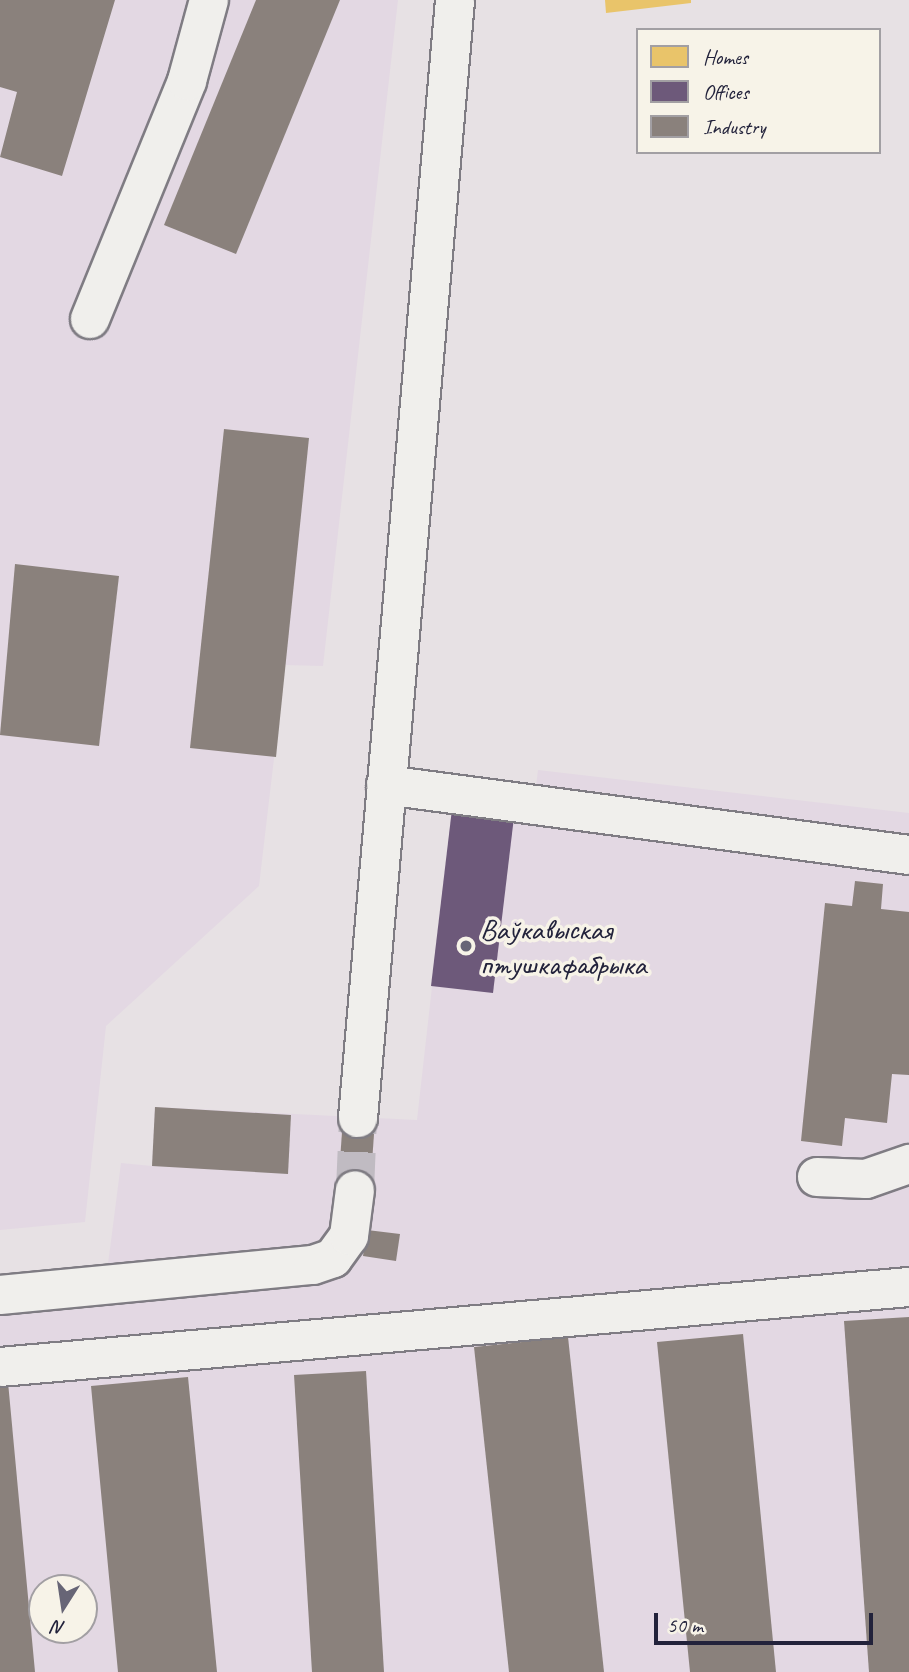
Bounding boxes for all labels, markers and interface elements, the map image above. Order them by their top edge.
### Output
legend [636,28,881,154]
text: Homes [703,44,748,70]
text: Offices [703,79,749,105]
text: Industry [703,114,766,140]
place label: Ваўкавыская птушкафабрыка [480,911,646,982]
marker: Ваўкавыская птушкафабрыка [458,938,474,954]
north arrow [28,1574,98,1644]
scale bar [657,1598,876,1642]
text: 50 m [667,1612,703,1638]
text: N [51,1615,67,1641]

